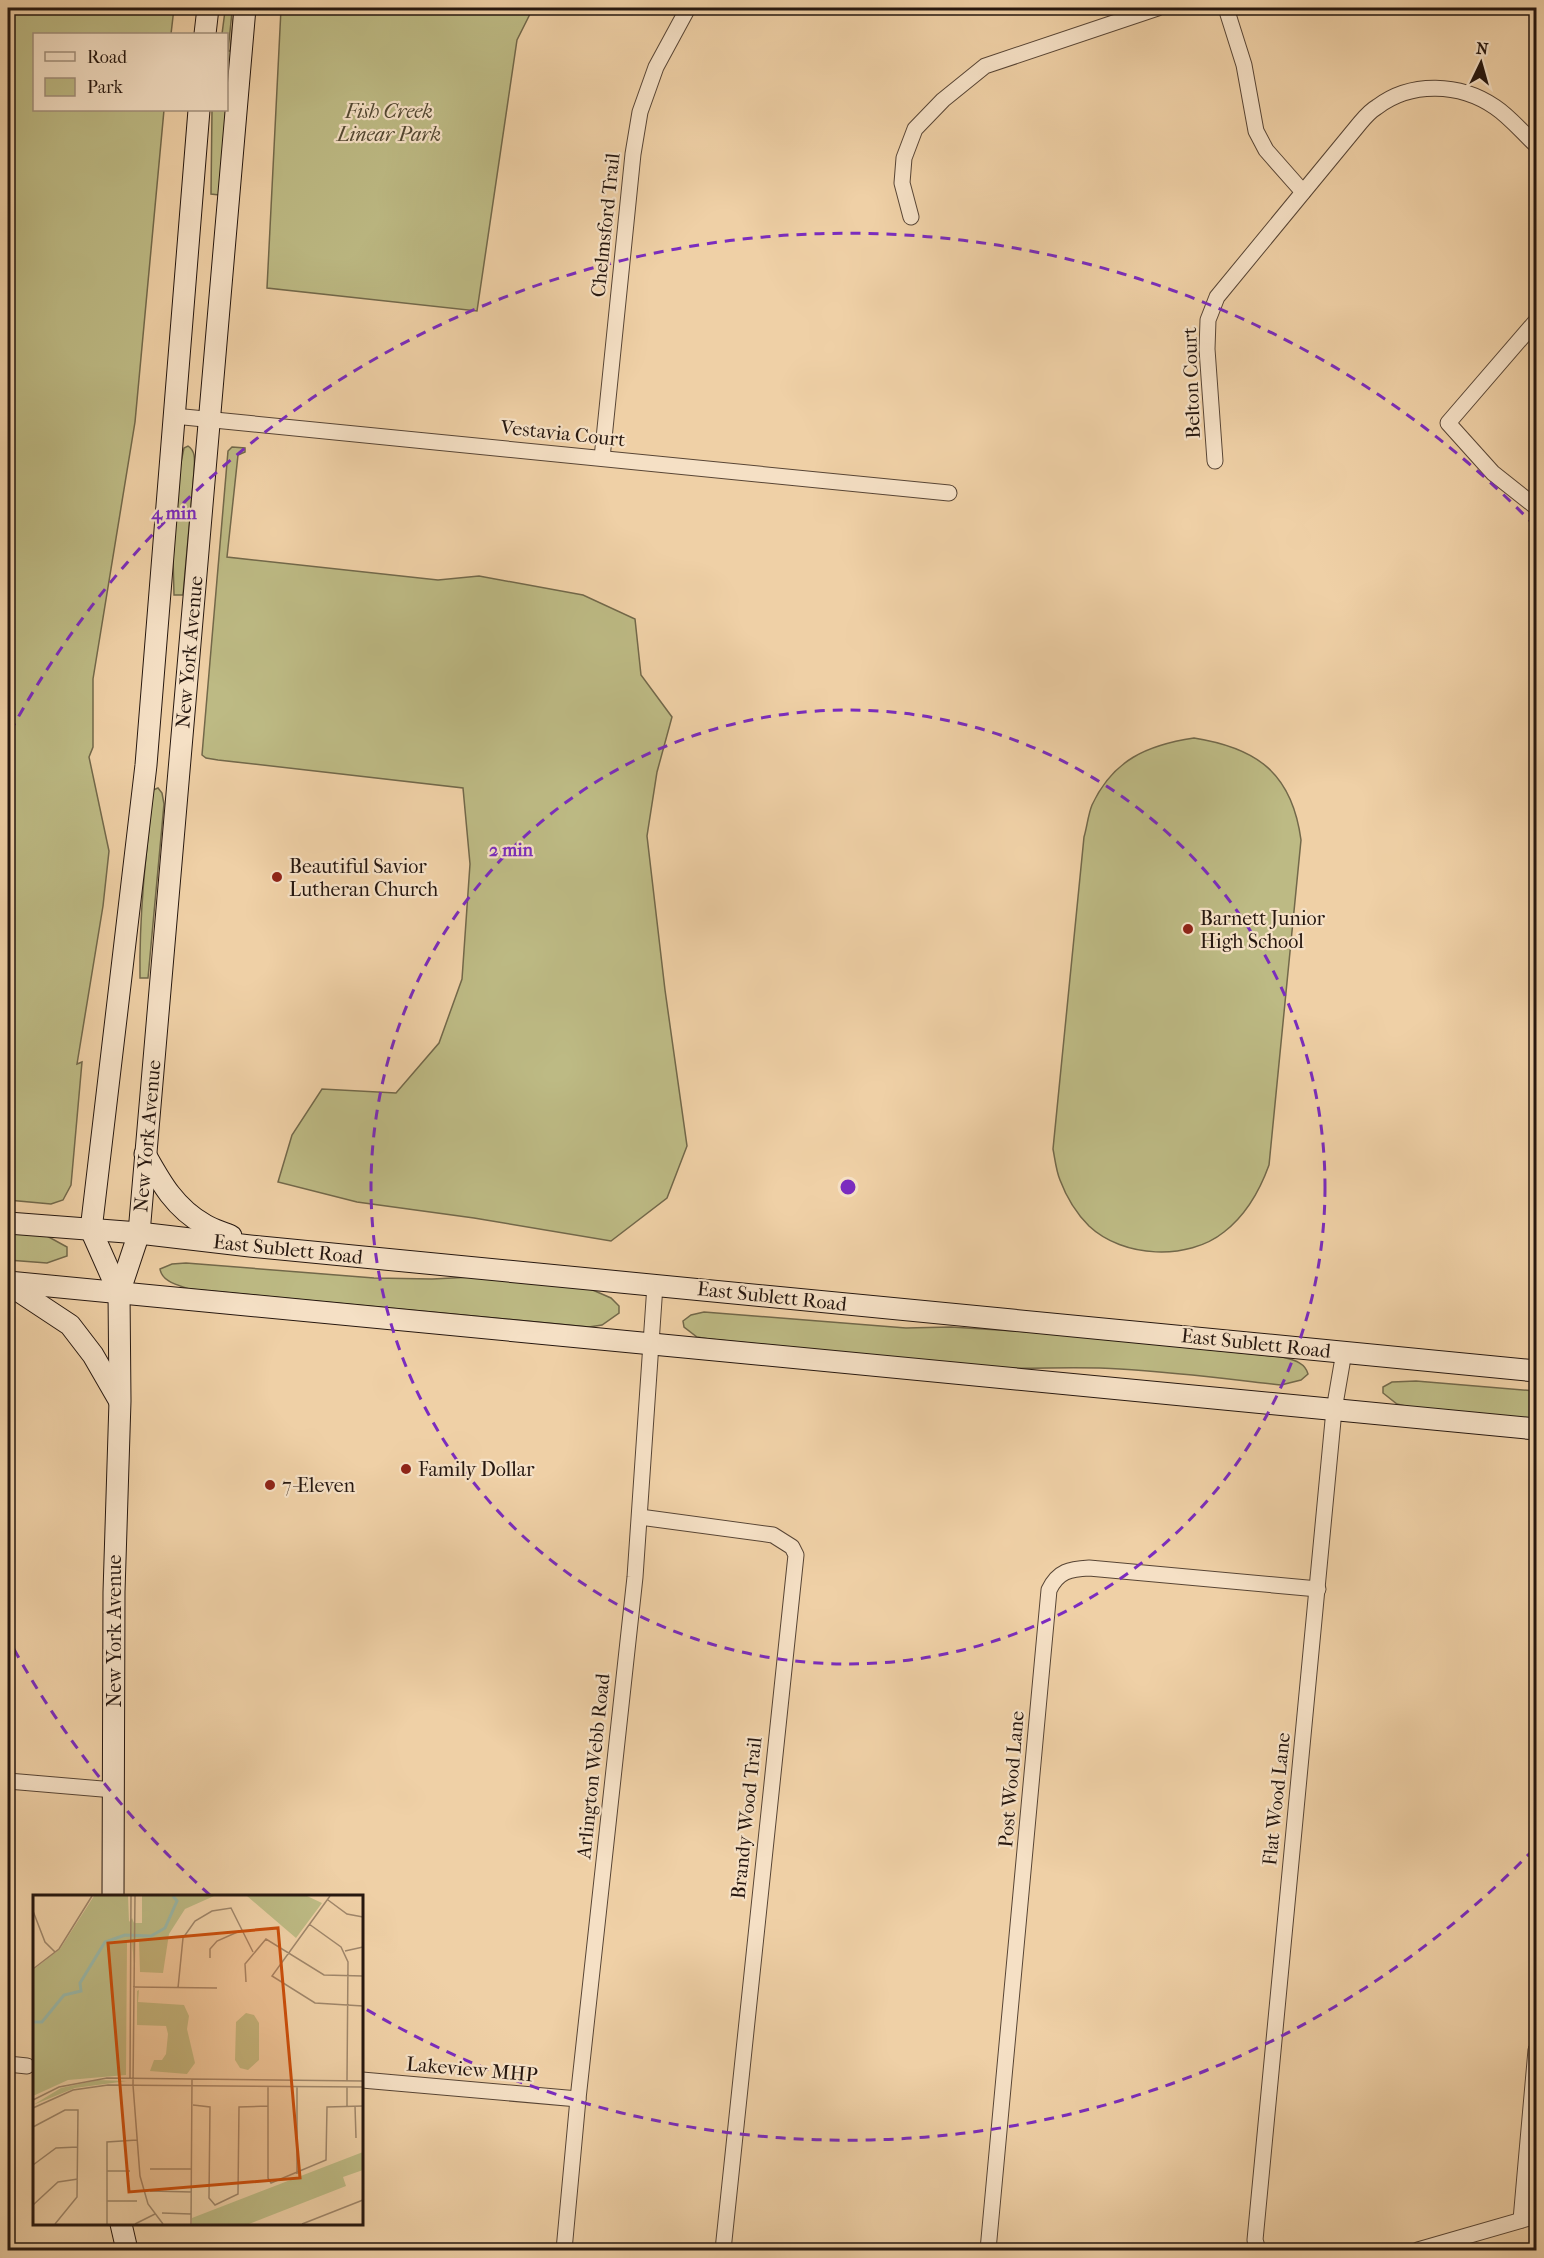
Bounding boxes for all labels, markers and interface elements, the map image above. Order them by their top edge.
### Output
legend [33,33,228,111]
north arrow [1451,33,1511,93]
text: N [1475,39,1490,59]
text: Road [87,47,127,68]
text: Park [87,77,124,98]
park label: Fish Creek Linear Park [335,100,441,146]
street label: Chelmsford Trail [586,151,625,298]
street label: Belton Court [1178,327,1205,439]
street label: Vestavia Court [499,415,626,451]
text: 4 min [150,503,197,524]
street label: New York Avenue [171,575,208,729]
text: 2 min [489,840,533,861]
place label: Beautiful Savior Lutheran Church [289,855,439,901]
marker: Beautiful Savior Lutheran Church [270,870,284,884]
place label: Barnett Junior High School [1200,907,1326,953]
marker: Barnett Junior High School [1181,922,1195,936]
street label: New York Avenue [129,1059,166,1213]
centre of rings [838,1177,858,1197]
street label: East Sublett Road [212,1230,365,1269]
street label: East Sublett Road [696,1277,849,1316]
street label: East Sublett Road [1180,1324,1333,1363]
place label: Family Dollar [418,1458,535,1481]
marker: Family Dollar [399,1462,413,1476]
place label: 7-Eleven [282,1474,356,1497]
marker: 7-Eleven [263,1478,277,1492]
street label: New York Avenue [103,1554,126,1707]
street label: Arlington Webb Road [572,1671,615,1861]
street label: Post Wood Lane [994,1710,1029,1848]
street label: Flat Wood Lane [1258,1731,1295,1867]
street label: Brandy Wood Trail [727,1735,766,1900]
inset map [33,1895,363,2225]
street label: Lakeview MHP [405,2052,539,2087]

